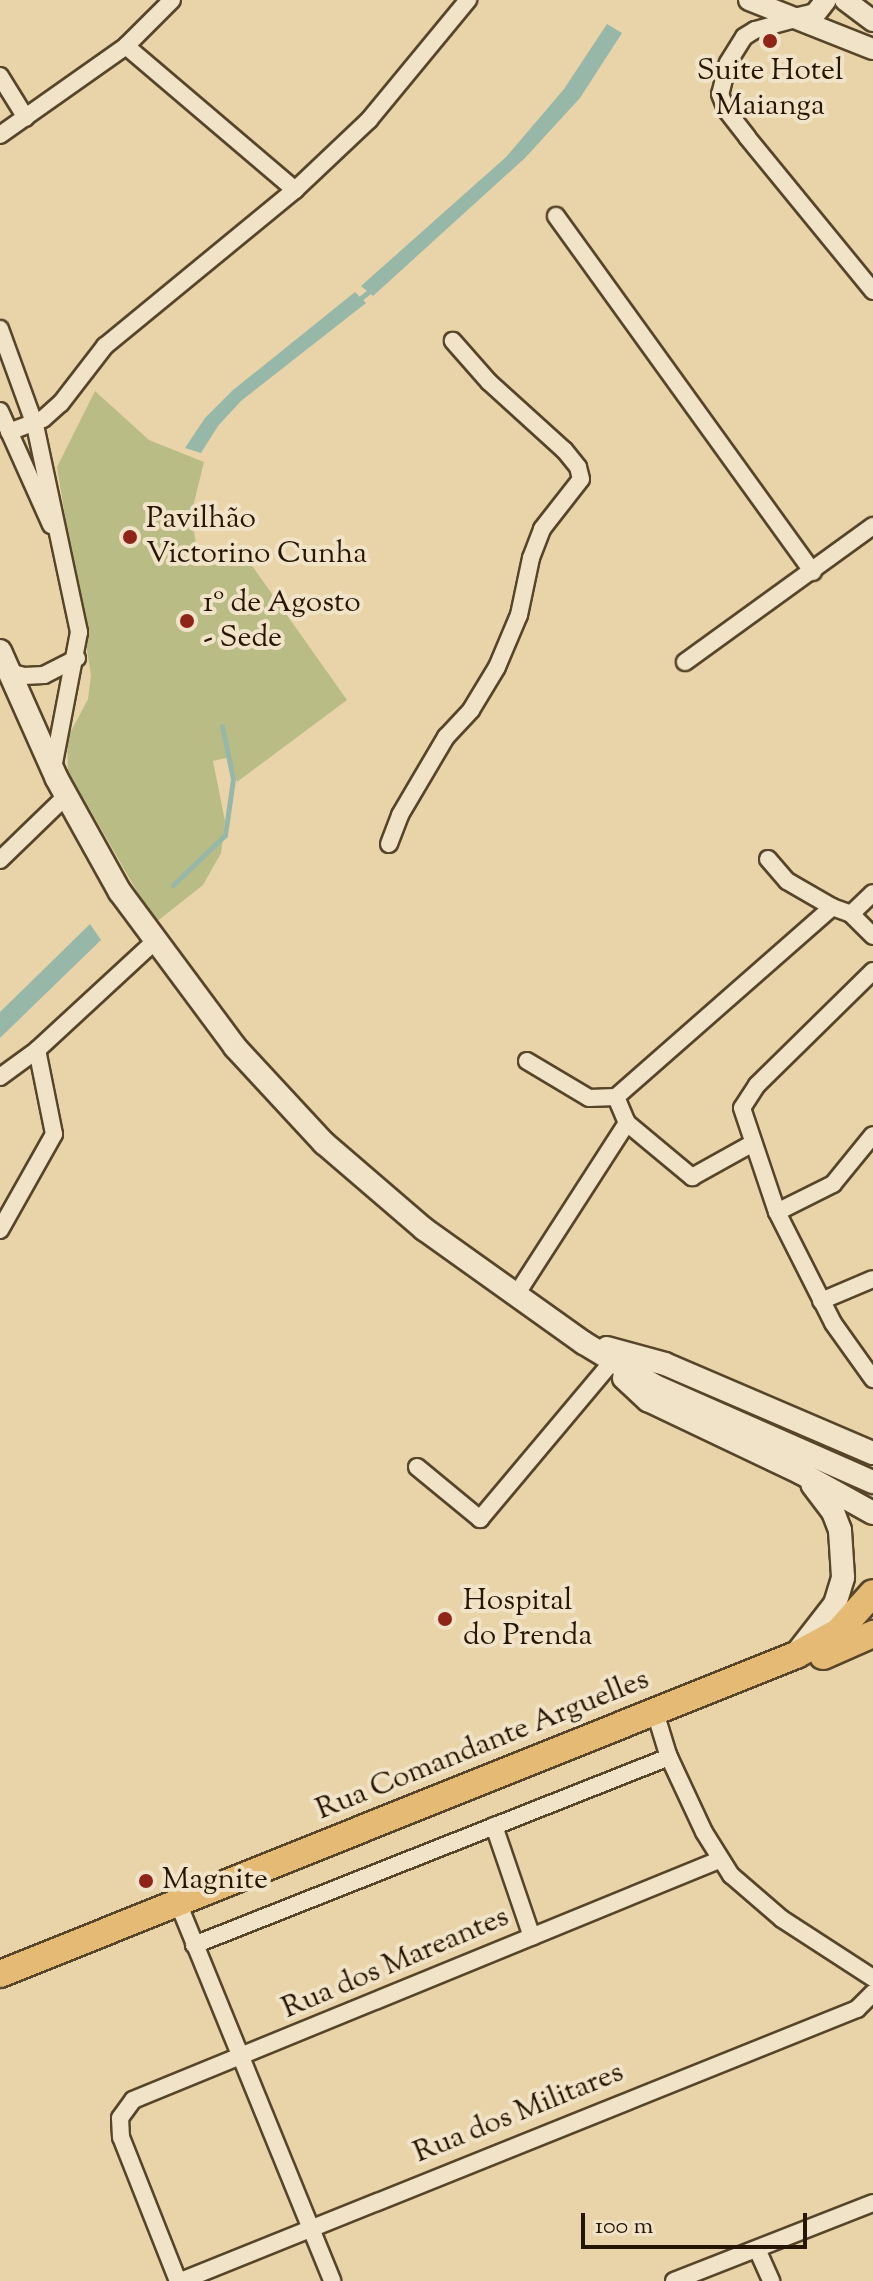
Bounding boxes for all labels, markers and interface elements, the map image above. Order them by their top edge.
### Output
marker: Suite Hotel Maianga [761,32,779,50]
place label: Suite Hotel Maianga [697,54,843,124]
place label: Pavilhão Victorino Cunha [146,502,367,572]
marker: Pavilhão Victorino Cunha [121,528,139,546]
place label: 1º de Agosto - Sede [203,586,361,656]
marker: 1º de Agosto - Sede [178,612,196,630]
place label: Hospital do Prenda [463,1584,592,1654]
marker: Hospital do Prenda [434,1608,456,1630]
street label: Rua Comandante Arguelles [311,1663,655,1829]
place label: Magnite [162,1863,268,1899]
marker: Magnite [137,1872,155,1890]
street label: Rua dos Mareantes [277,1900,515,2028]
street label: Rua dos Militares [409,2056,629,2172]
scale bar [585,2197,811,2247]
text: 100 m [595,2210,653,2244]

